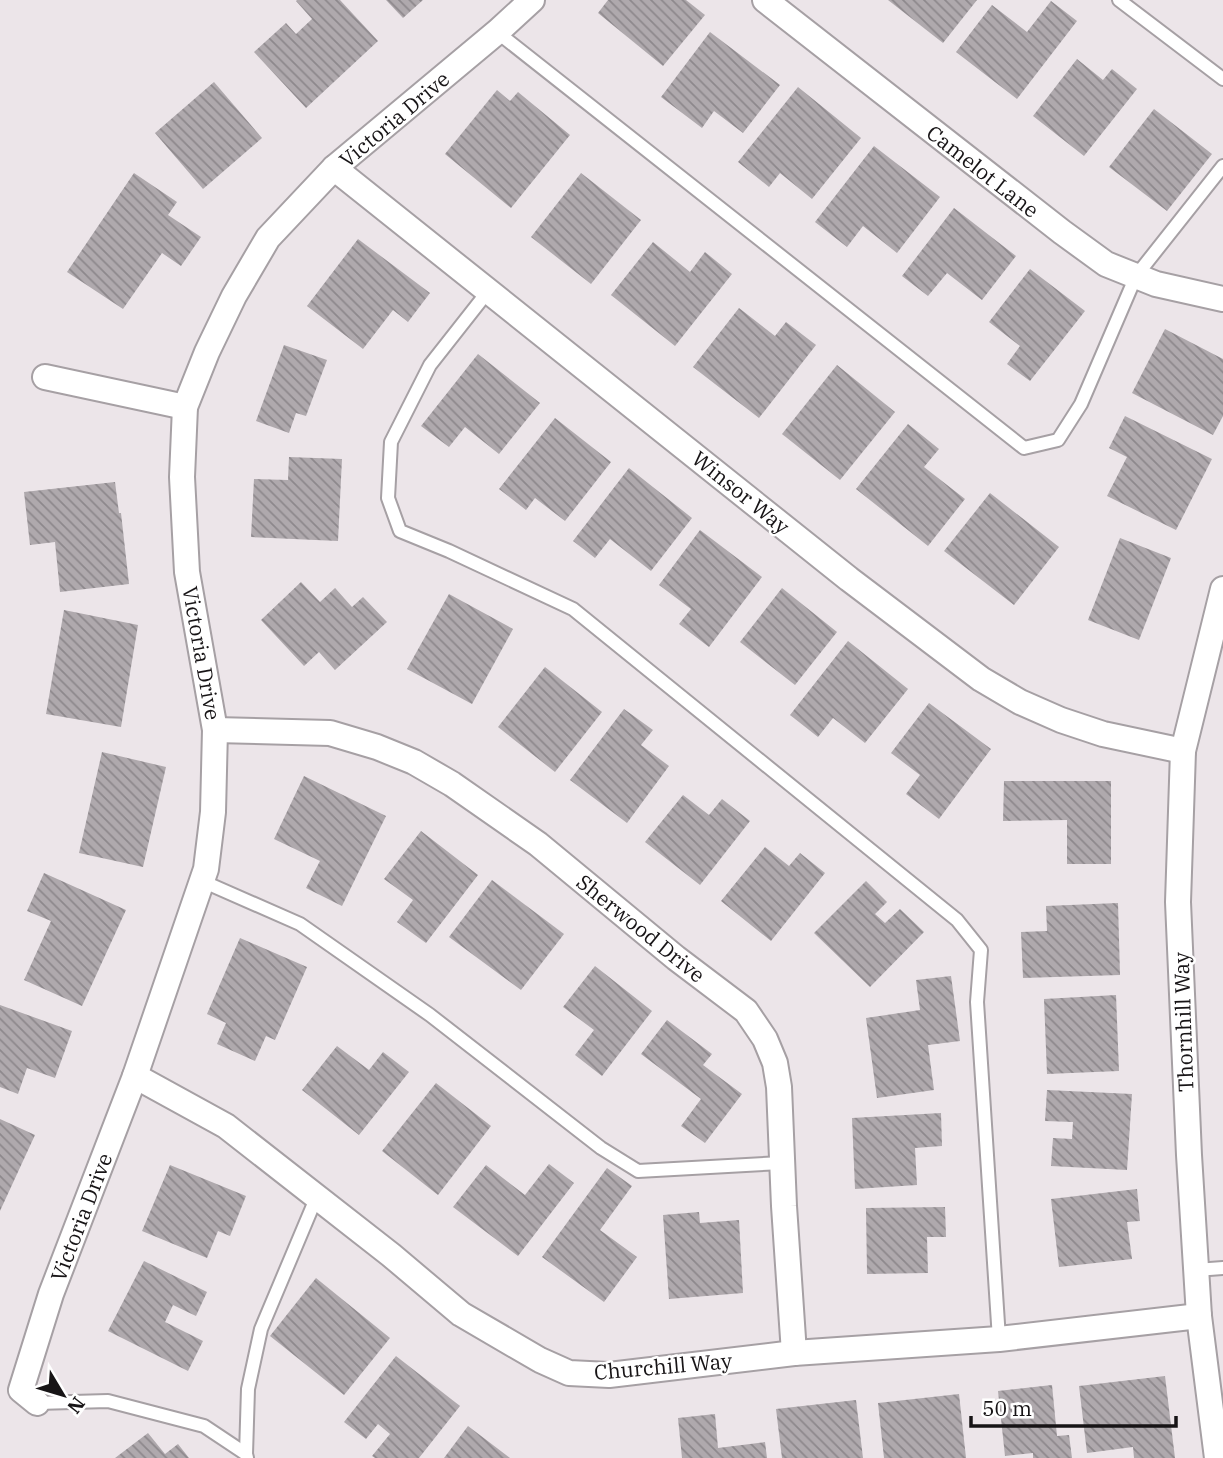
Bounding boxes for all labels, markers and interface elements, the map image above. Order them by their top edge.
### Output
street label: Victoria Drive [333,65,455,173]
street label: Camelot Lane [921,118,1045,224]
street label: Winsor Way [686,444,796,540]
street label: Victoria Drive [176,584,228,722]
street label: Sherwood Drive [571,868,711,988]
street label: Thornhill Way [1167,951,1199,1092]
street label: Victoria Drive [44,1149,118,1285]
street label: Churchill Way [593,1346,734,1386]
north arrow [28,1360,98,1430]
scale bar [971,1384,1176,1428]
text: N [62,1392,90,1419]
text: 50 m [982,1394,1032,1422]

